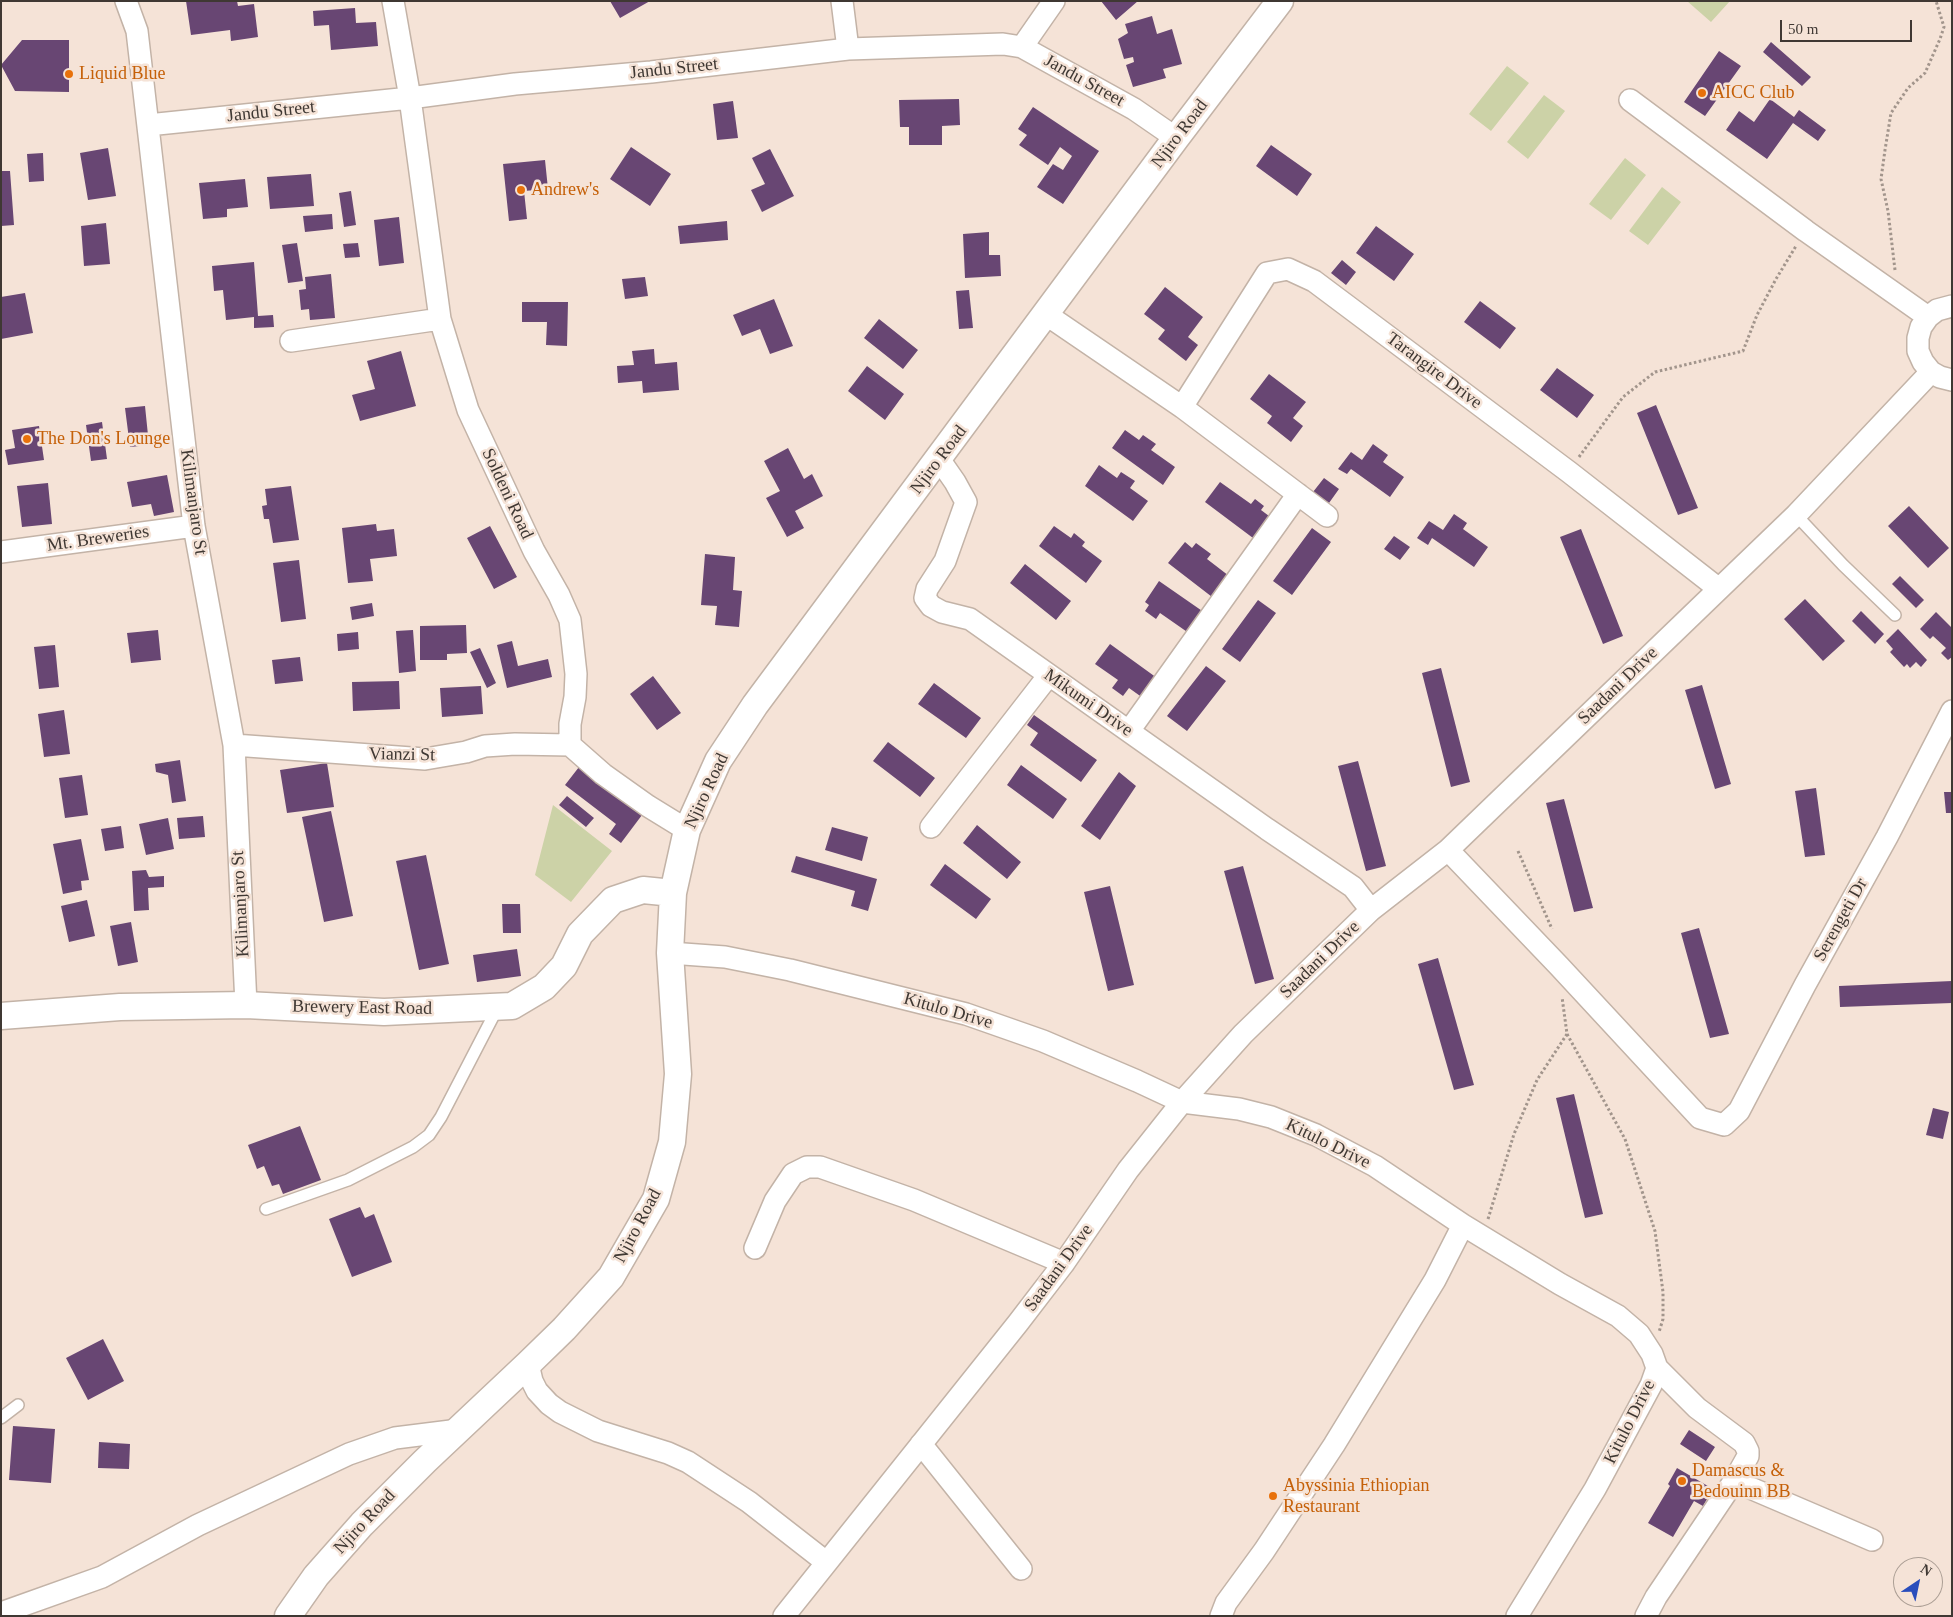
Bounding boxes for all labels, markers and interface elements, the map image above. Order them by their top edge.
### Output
scale bar [1783,10,1916,42]
text: 50 m [1788,21,1818,37]
street label: Jandu Street [1040,50,1128,112]
street label: Jandu Street [629,54,719,84]
place label: Liquid Blue [79,63,165,85]
marker: Liquid Blue [63,68,75,80]
place label: AICC Club [1712,82,1795,104]
marker: AICC Club [1696,87,1708,99]
street label: Njiro Road [1147,95,1213,173]
street label: Jandu Street [226,97,316,127]
place label: Andrew's [531,179,599,201]
marker: Andrew's [515,184,527,196]
street label: Tarangire Drive [1382,328,1486,414]
street label: Njiro Road [906,421,972,499]
place label: The Don's Lounge [37,428,170,450]
marker: The Don's Lounge [21,433,33,445]
street label: Soldeni Road [477,445,537,543]
street label: Kilimanjaro St [175,448,211,556]
street label: Mt. Breweries [46,521,150,557]
street label: Saadani Drive [1574,643,1662,729]
street label: Mikumi Drive [1039,664,1137,742]
street label: Vianzi St [369,744,435,766]
street label: Njiro Road [680,750,734,832]
street label: Kilimanjaro St [227,850,255,958]
street label: Serengeti Dr [1809,875,1873,965]
street label: Saadani Drive [1276,917,1364,1003]
street label: Kitulo Drive [901,988,995,1034]
street label: Brewery East Road [292,996,432,1020]
street label: Kitulo Drive [1282,1114,1374,1174]
street label: Njiro Road [610,1185,666,1267]
street label: Saadani Drive [1020,1220,1098,1316]
street label: Kitulo Drive [1600,1376,1660,1468]
place label: Damascus & Bedouinn BB [1692,1460,1791,1502]
place label: Abyssinia Ethiopian Restaurant [1283,1475,1429,1518]
marker: Damascus & Bedouinn BB [1676,1475,1688,1487]
street label: Njiro Road [330,1485,400,1559]
marker: Abyssinia Ethiopian Restaurant [1267,1490,1279,1502]
north arrow [1893,1557,1943,1607]
text: N [1918,1561,1934,1579]

